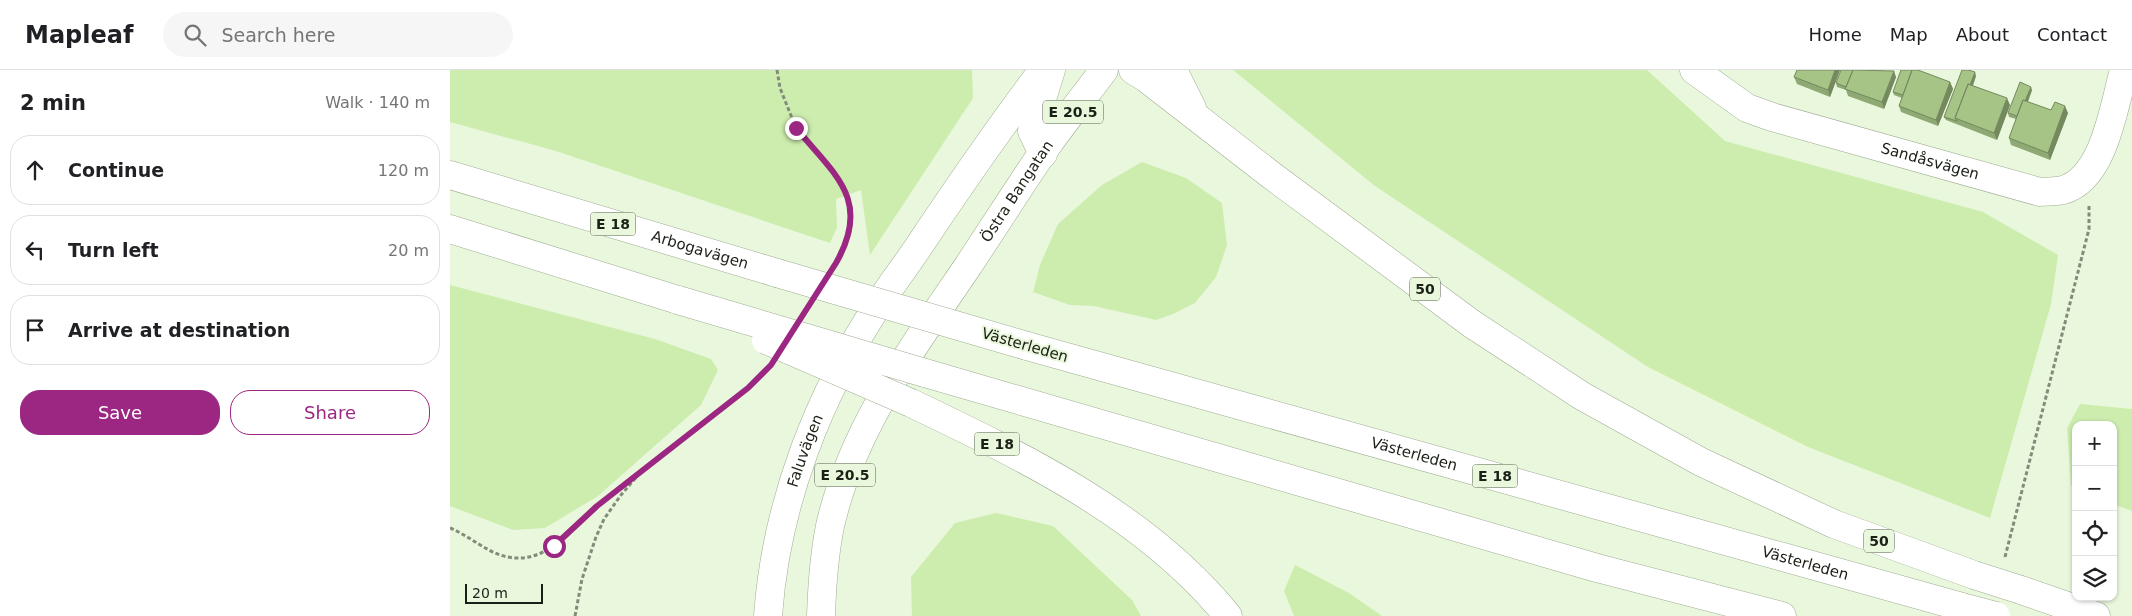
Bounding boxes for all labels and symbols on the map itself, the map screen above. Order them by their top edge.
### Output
road number: E 20.5 [1043,101,1103,124]
route end [785,117,808,140]
street label: Östra Bangatan [976,137,1057,246]
street label: Sandåsvägen [1879,139,1981,184]
road number: E 18 [590,212,636,236]
street label: Arbogavägen [649,227,751,273]
road number: 50 [1410,278,1440,300]
street label: Västerleden [980,324,1070,366]
street label: Faluvägen [784,411,827,489]
road number: E 18 [974,432,1020,456]
street label: Västerleden [1369,433,1460,475]
road number: E 20.5 [815,464,875,486]
road number: E 18 [1472,464,1518,488]
road number: 50 [1864,530,1894,552]
route start [543,535,566,558]
street label: Västerleden [1760,543,1851,584]
scale bar [465,581,542,604]

